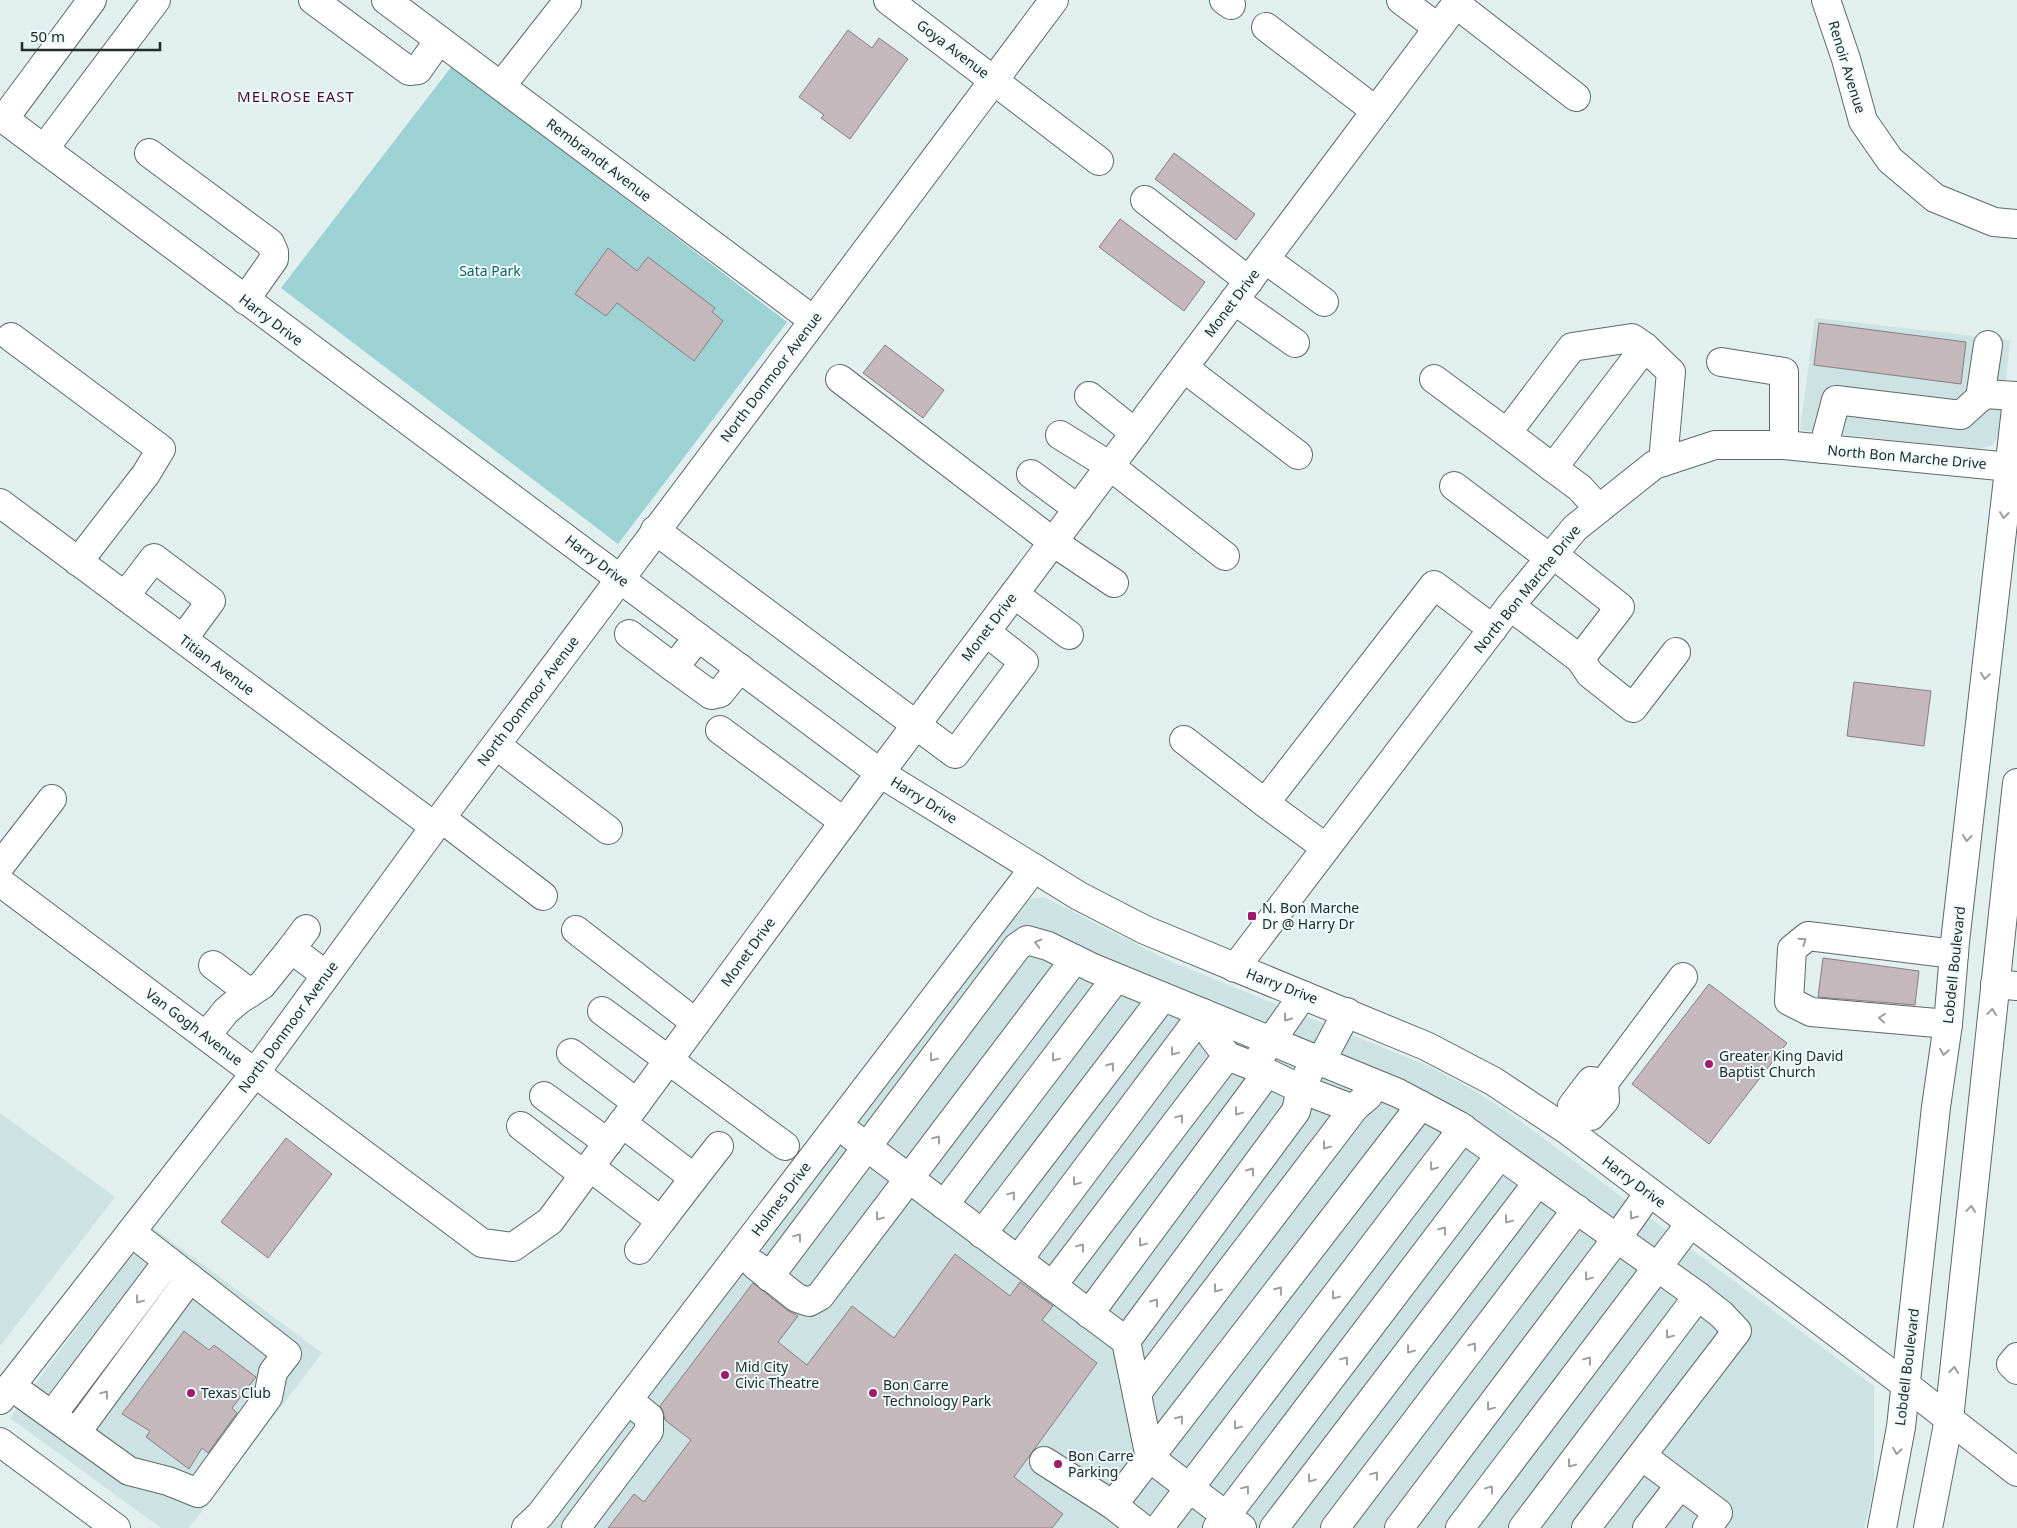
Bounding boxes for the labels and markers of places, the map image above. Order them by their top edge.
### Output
place label: N. Bon Marche Dr @ Harry Dr [1262,898,1359,933]
marker: N. Bon Marche Dr @ Harry Dr [1246,910,1258,922]
place label: Greater King David Baptist Church [1719,1046,1843,1081]
marker: Greater King David Baptist Church [1703,1058,1715,1070]
place label: Mid City Civic Theatre [735,1357,819,1392]
marker: Mid City Civic Theatre [719,1369,731,1381]
place label: Bon Carre Technology Park [883,1375,992,1410]
place label: Texas Club [201,1383,271,1402]
marker: Texas Club [185,1387,197,1399]
marker: Bon Carre Technology Park [867,1387,879,1399]
place label: Bon Carre Parking [1068,1446,1134,1481]
marker: Bon Carre Parking [1052,1458,1064,1470]

